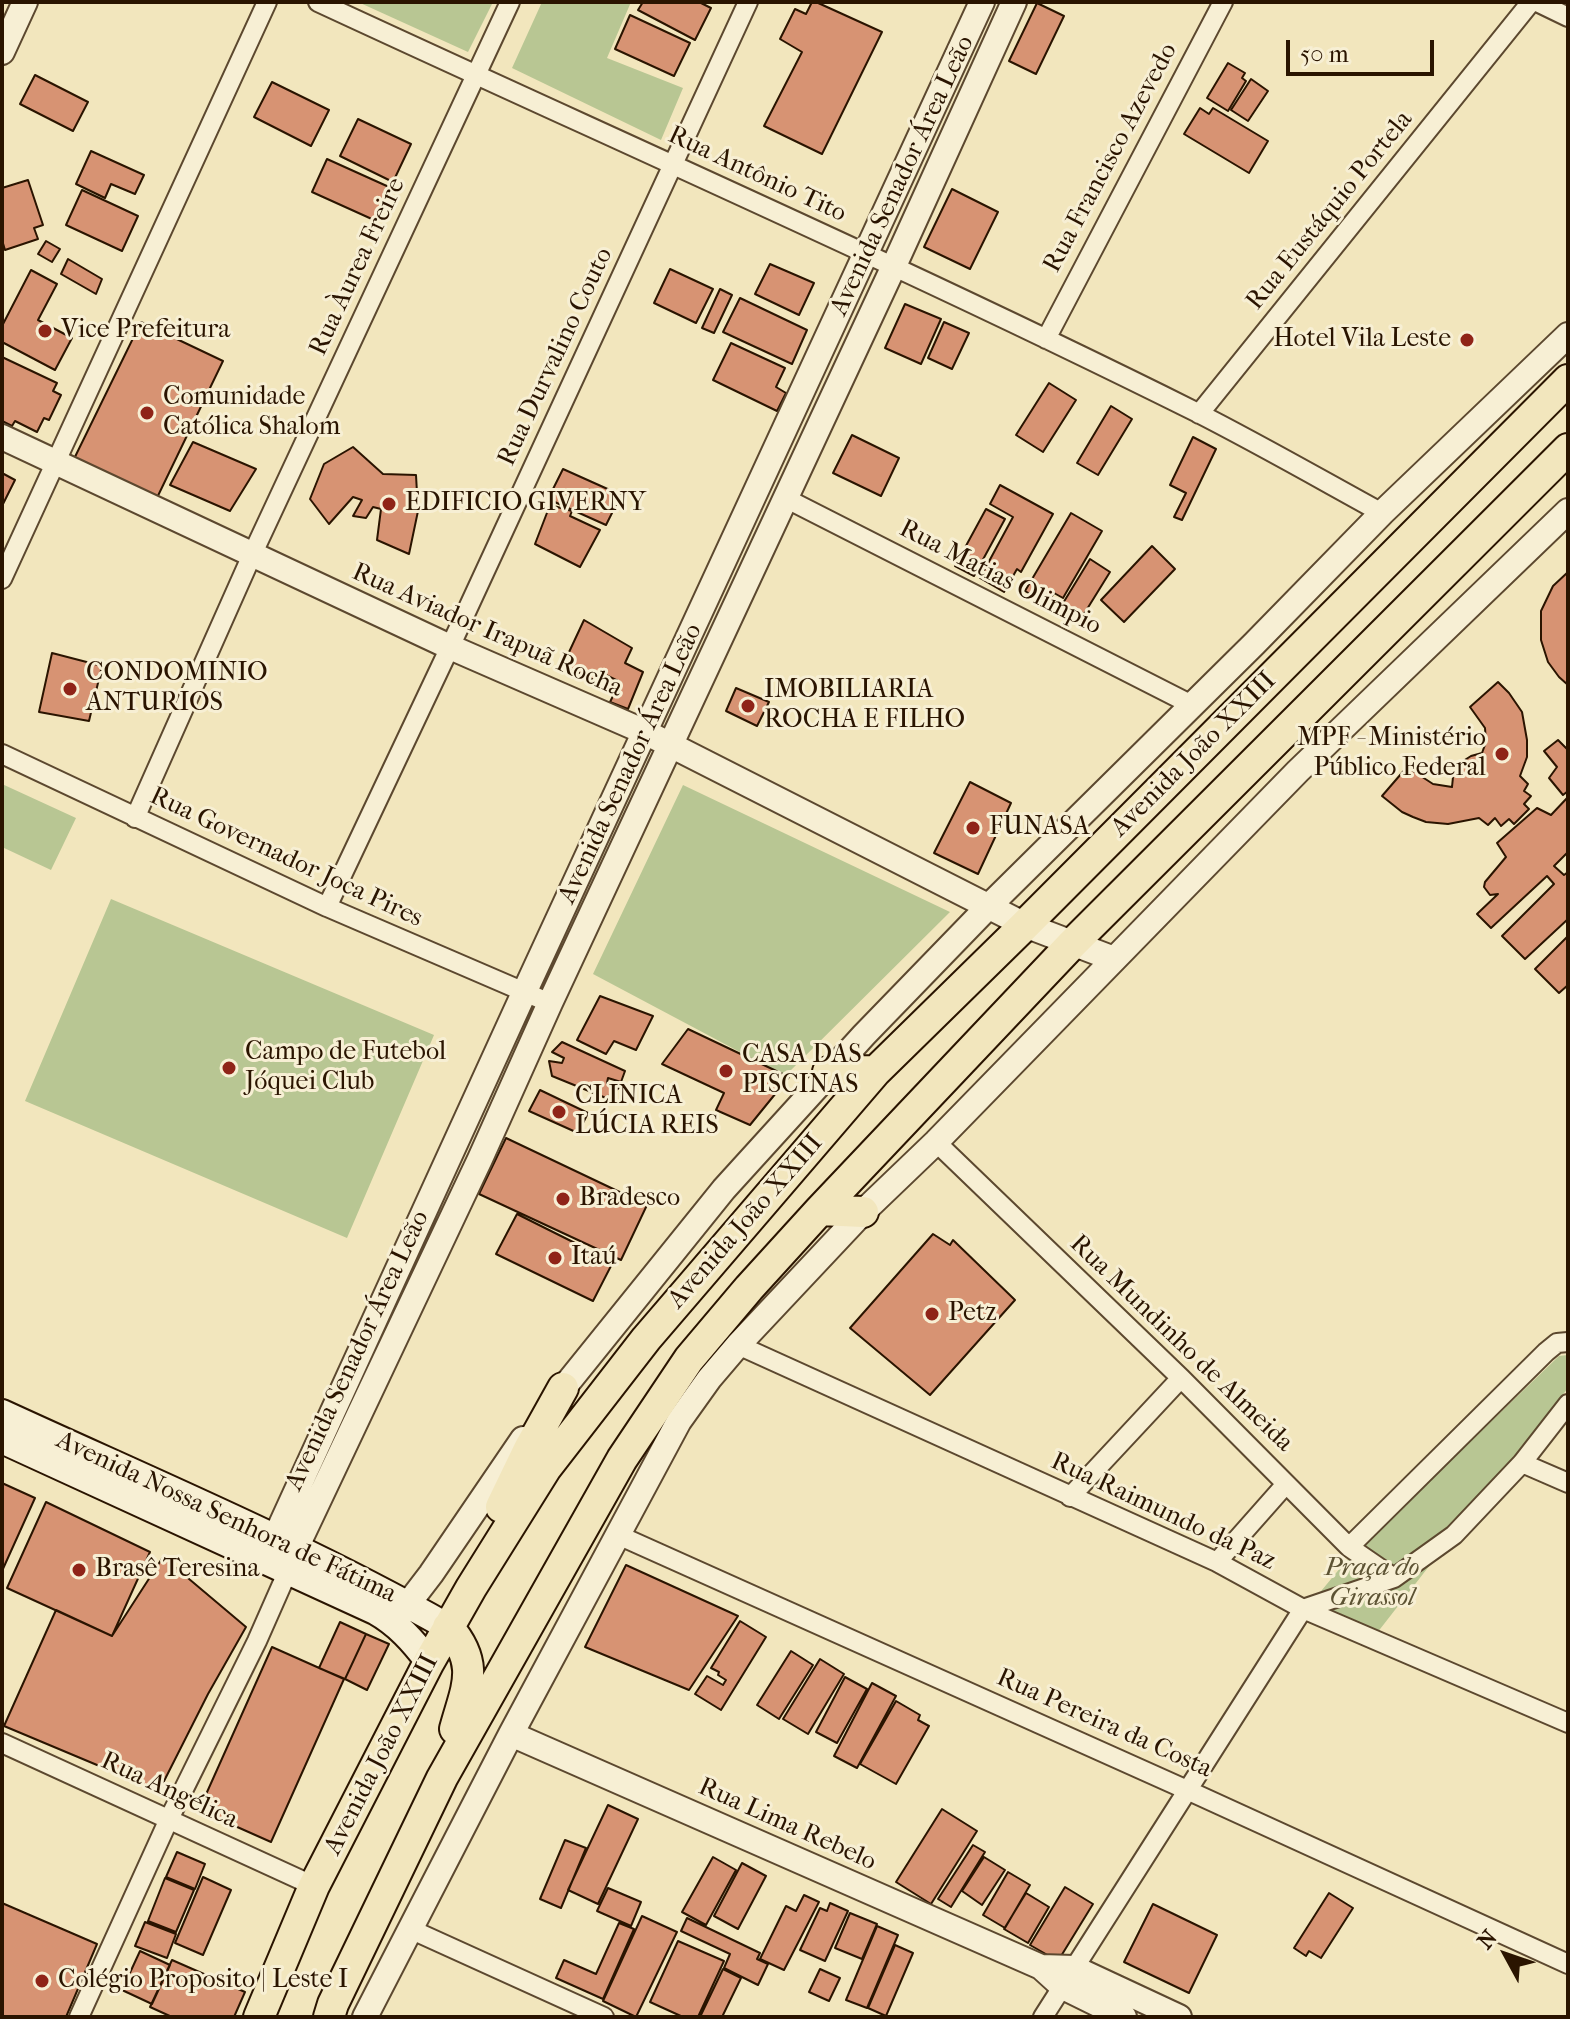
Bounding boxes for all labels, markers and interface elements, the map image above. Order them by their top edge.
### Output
scale bar [1290,24,1438,74]
street label: Avenida Senador Área Leão [824,31,982,321]
street label: Rua Francisco Azevedo [1037,38,1185,278]
text: 50 m [1300,40,1349,68]
street label: Rua Eustáquio Portela [1240,105,1420,317]
street label: Rua Antônio Tito [663,120,851,230]
street label: Rua Àurea Freire [303,173,413,361]
street label: Rua Durvalino Couto [492,243,620,471]
place label: Vice Prefeitura [61,315,230,347]
marker: Vice Prefeitura [36,322,54,340]
place label: Hotel Vila Leste [1273,324,1451,356]
marker: Hotel Vila Leste [1458,331,1476,349]
place label: Comunidade Católica Shalom [163,382,340,444]
marker: Comunidade Católica Shalom [138,404,156,422]
place label: EDIFICIO GIVERNY [405,488,646,520]
marker: EDIFICIO GIVERNY [380,495,398,513]
street label: Rua Matias Olimpio [894,514,1106,642]
street label: Rua Aviador Irapuã Rocha [347,557,627,705]
street label: Avenida Senador Área Leão [552,619,710,909]
place label: CONDOMINIO ANTURIOS [86,658,268,720]
street label: Avenida João XXIII [1105,666,1283,844]
place label: IMOBILIARIA ROCHA E FILHO [764,675,965,736]
marker: CONDOMINIO ANTURIOS [61,680,79,698]
marker: IMOBILIARIA ROCHA E FILHO [739,697,757,715]
place label: MPF - Ministério Público Federal [1297,723,1486,784]
marker: MPF - Ministério Público Federal [1493,745,1511,763]
street label: Rua Governador Joca Pires [145,781,427,935]
place label: FUNASA [989,812,1090,844]
marker: FUNASA [964,819,982,837]
place label: Campo de Futebol Jóquei Club [245,1037,446,1098]
place label: CASA DAS PISCINAS [742,1040,862,1102]
marker: Campo de Futebol Jóquei Club [220,1059,238,1077]
marker: CASA DAS PISCINAS [717,1062,735,1080]
place label: CLINICA LÚCIA REIS [575,1081,719,1142]
marker: CLINICA LÚCIA REIS [550,1103,568,1121]
street label: Avenida João XXIII [662,1128,830,1316]
place label: Bradesco [579,1183,680,1215]
marker: Bradesco [554,1190,572,1208]
street label: Avenida Senador Área Leão [279,1206,437,1496]
street label: Rua Mundinho de Almeida [1063,1229,1299,1459]
place label: Itaú [571,1242,617,1274]
marker: Itaú [546,1249,564,1267]
place label: Petz [948,1298,997,1330]
marker: Petz [923,1305,941,1323]
street label: Avenida Nossa Senhora de Fátima [51,1425,401,1611]
street label: Rua Raimundo da Paz [1046,1446,1280,1578]
park label: Praça do Girassol [1324,1553,1420,1614]
place label: Brasê Teresina [95,1554,259,1586]
marker: Brasê Teresina [70,1561,88,1579]
street label: Avenida João XXIII [318,1650,446,1860]
street label: Rua Pereira da Costa [992,1663,1216,1785]
street label: Rua Angélica [96,1746,242,1836]
street label: Rua Lima Rebelo [693,1772,881,1878]
north arrow [1466,1915,1546,1995]
text: N [1472,1925,1503,1954]
place label: Colégio Proposito | Leste I [58,1965,348,1997]
marker: Colégio Proposito | Leste I [33,1972,51,1990]

